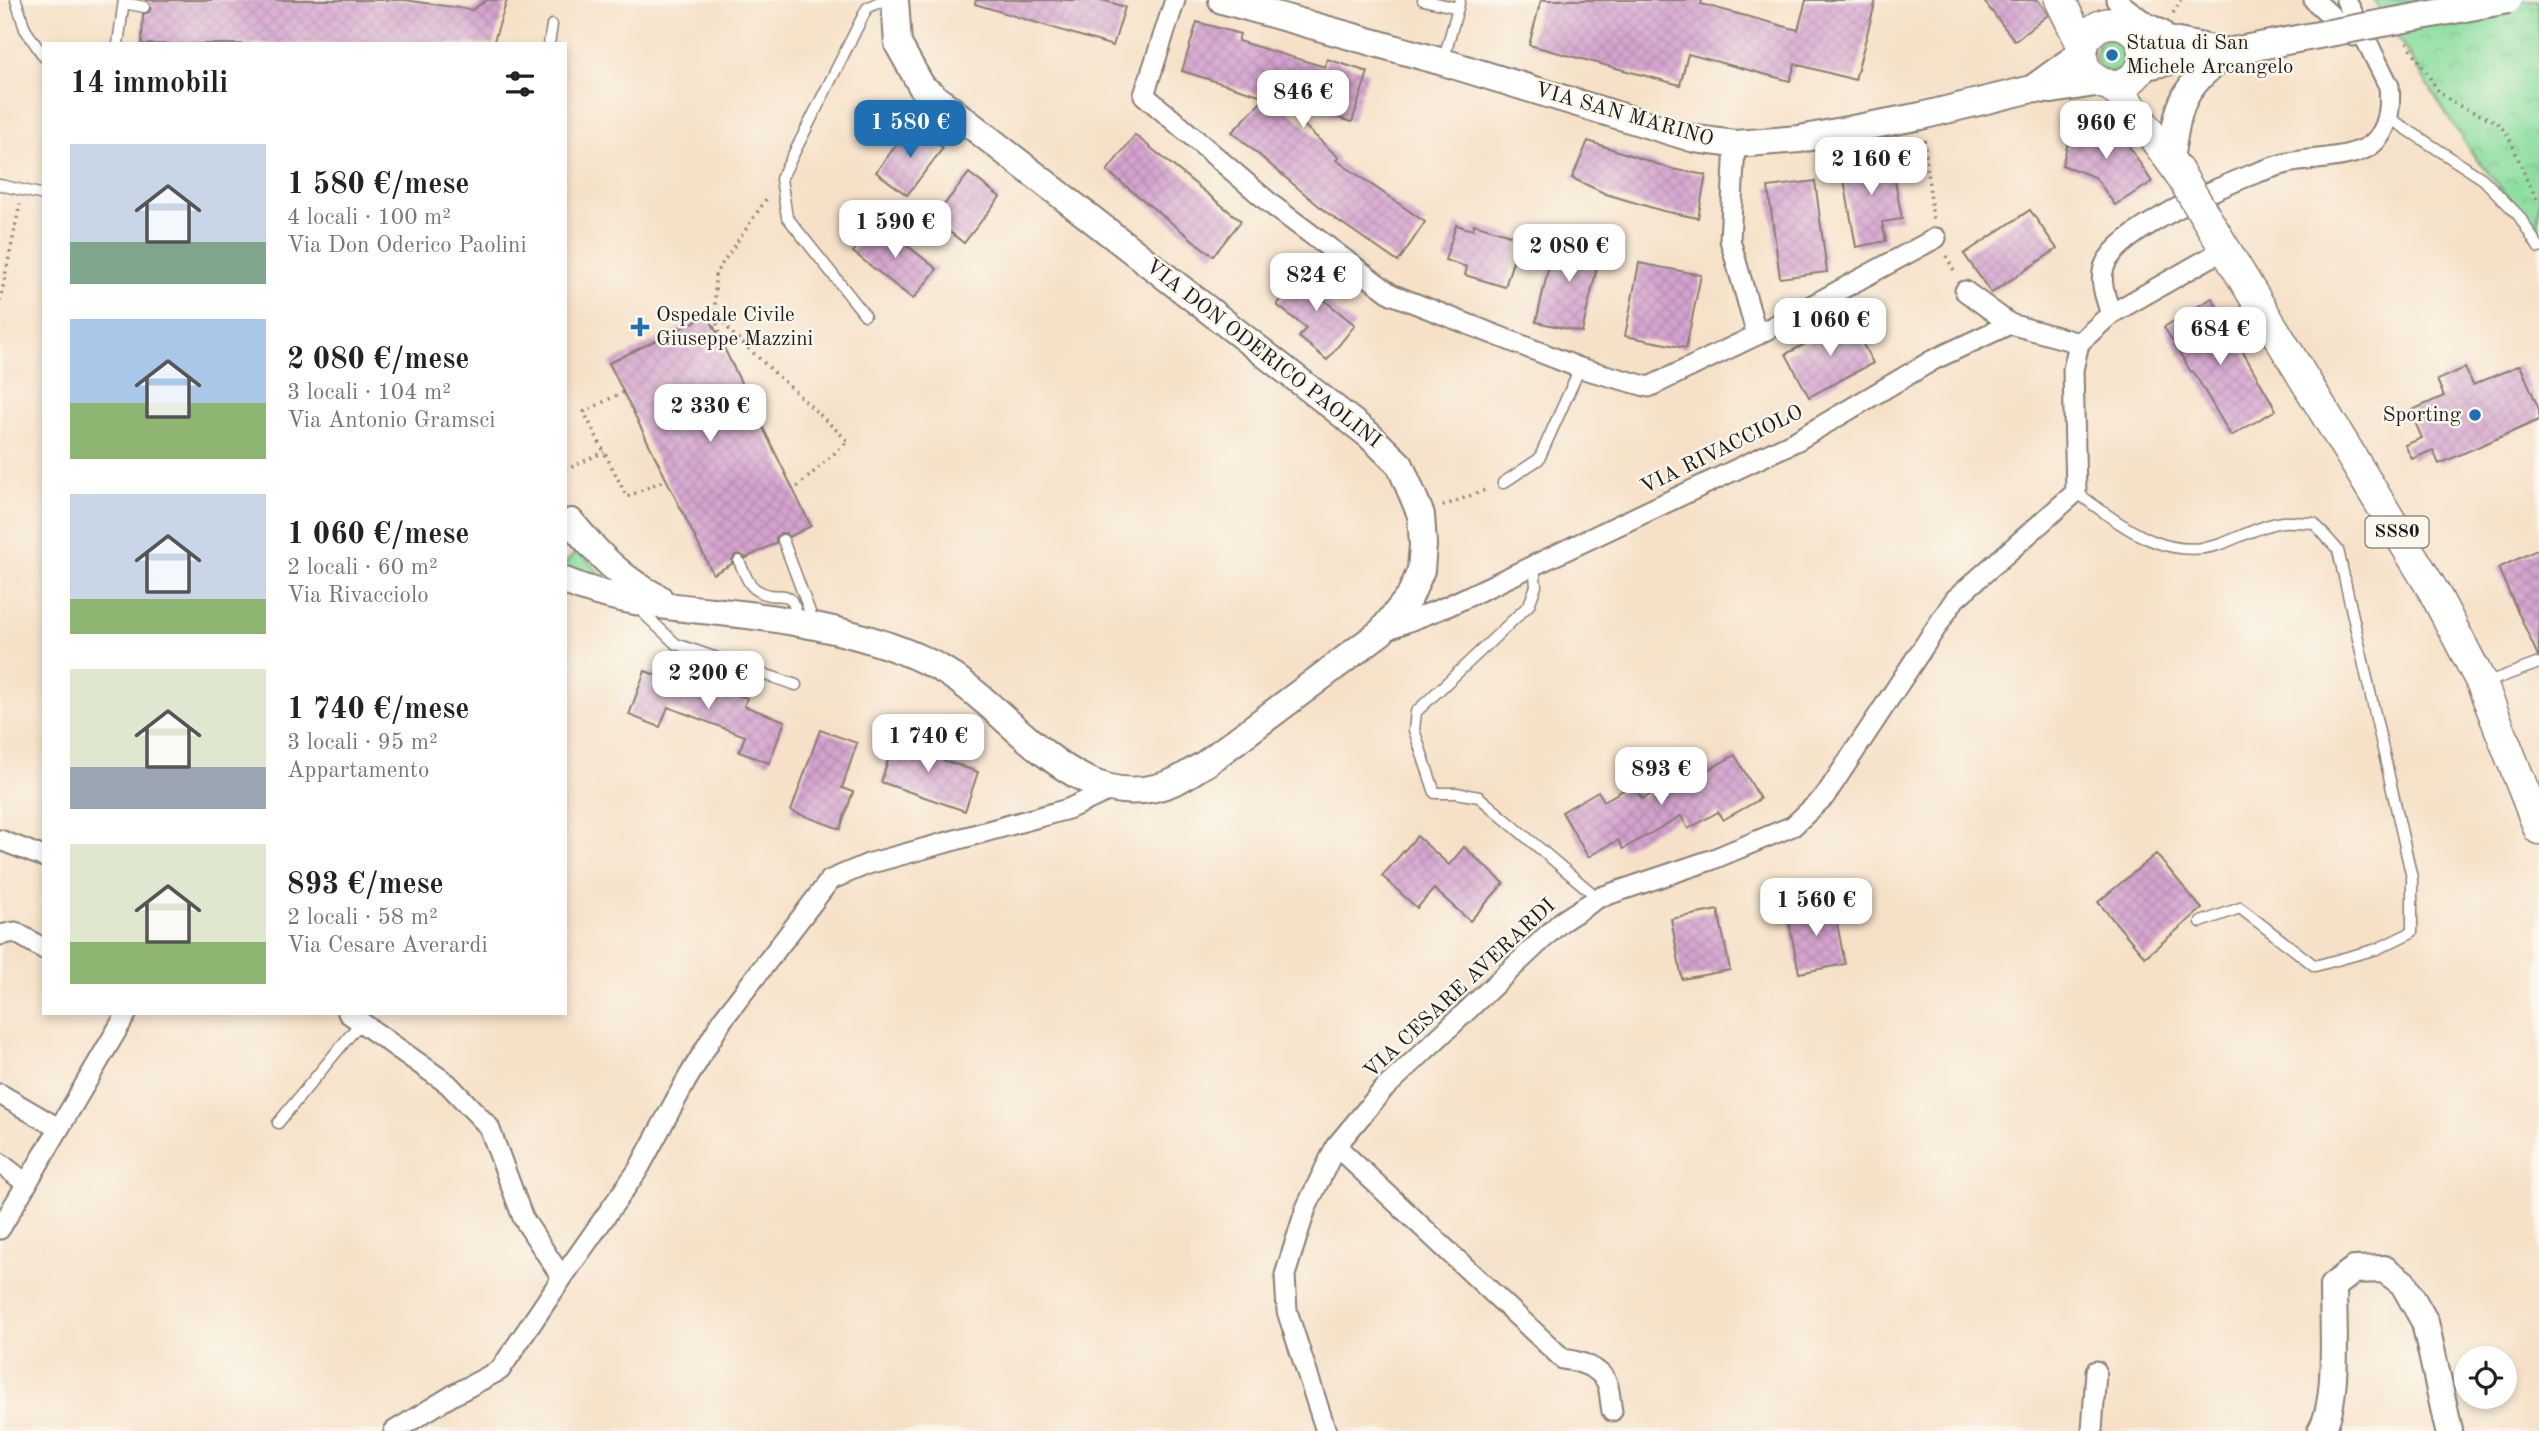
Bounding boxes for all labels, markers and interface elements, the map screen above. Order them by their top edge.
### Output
place label: Statua di San Michele Arcangelo [2126,33,2293,78]
marker: Statua di San Michele Arcangelo [2104,47,2120,63]
icon: filters [501,65,539,103]
text: 14 immobili [70,69,228,99]
pin: 846 € [1254,71,1352,130]
street label: VIA SAN MARINO [1532,79,1716,151]
text: 846 € [1273,81,1333,104]
pin: 1 580 € [845,100,975,160]
pin: 960 € [2057,102,2155,161]
text: 1 580 € [870,111,950,134]
text: 960 € [2076,112,2136,135]
pin: 2 160 € [1806,138,1936,197]
text: 2 160 € [1831,148,1911,171]
text: 1 580 €/mese [287,170,470,200]
icon: home [126,172,210,256]
pin: 1 590 € [830,201,960,260]
text: 4 locali · 100 m² [287,206,451,229]
text: 1 590 € [855,211,935,234]
pin: 2 080 € [1504,224,1634,284]
text: Via Don Oderico Paolini [287,234,527,257]
text: 2 080 € [1529,235,1609,258]
pin: 824 € [1267,254,1365,313]
street label: VIA DON ODERICO PAOLINI [1141,256,1385,452]
text: 824 € [1286,264,1346,287]
pin: 1 060 € [1765,298,1895,358]
place label: Ospedale Civile Giuseppe Mazzini [656,305,813,350]
pin: 684 € [2171,308,2269,367]
text: 1 060 € [1790,309,1870,332]
marker: Ospedale Civile Giuseppe Mazzini [630,317,650,337]
text: 684 € [2190,318,2250,341]
text: 2 080 €/mese [287,345,470,375]
icon: home [126,347,210,431]
text: 3 locali · 104 m² [287,381,451,404]
pin: 2 330 € [645,384,775,444]
text: 2 330 € [670,395,750,418]
street label: VIA RIVACCIOLO [1637,402,1807,498]
place label: Sporting [2382,405,2462,426]
marker: Sporting [2467,407,2483,423]
text: Via Antonio Gramsci [287,409,496,432]
road number: SS80 [2366,516,2428,548]
text: 1 060 €/mese [287,520,470,550]
icon: home [126,522,210,606]
text: 2 locali · 60 m² [287,556,438,579]
text: Via Rivacciolo [287,584,429,607]
pin: 2 200 € [643,652,773,711]
text: 2 200 € [668,662,748,685]
text: 1 740 €/mese [287,695,470,725]
icon: home [126,697,210,781]
pin: 1 740 € [863,714,993,774]
text: 1 740 € [888,725,968,748]
text: 3 locali · 95 m² [287,731,438,754]
pin: 893 € [1612,748,1710,807]
text: 893 € [1631,758,1691,781]
text: Appartamento [287,759,429,782]
text: 893 €/mese [287,870,444,900]
icon: home [126,872,210,956]
pin: 1 560 € [1751,878,1881,938]
text: 1 560 € [1776,889,1856,912]
street label: VIA CESARE AVERARDI [1360,895,1560,1083]
text: 2 locali · 58 m² [287,906,438,929]
text: Via Cesare Averardi [287,934,488,957]
map controls [2454,1346,2517,1409]
button: locate [2454,1346,2517,1409]

